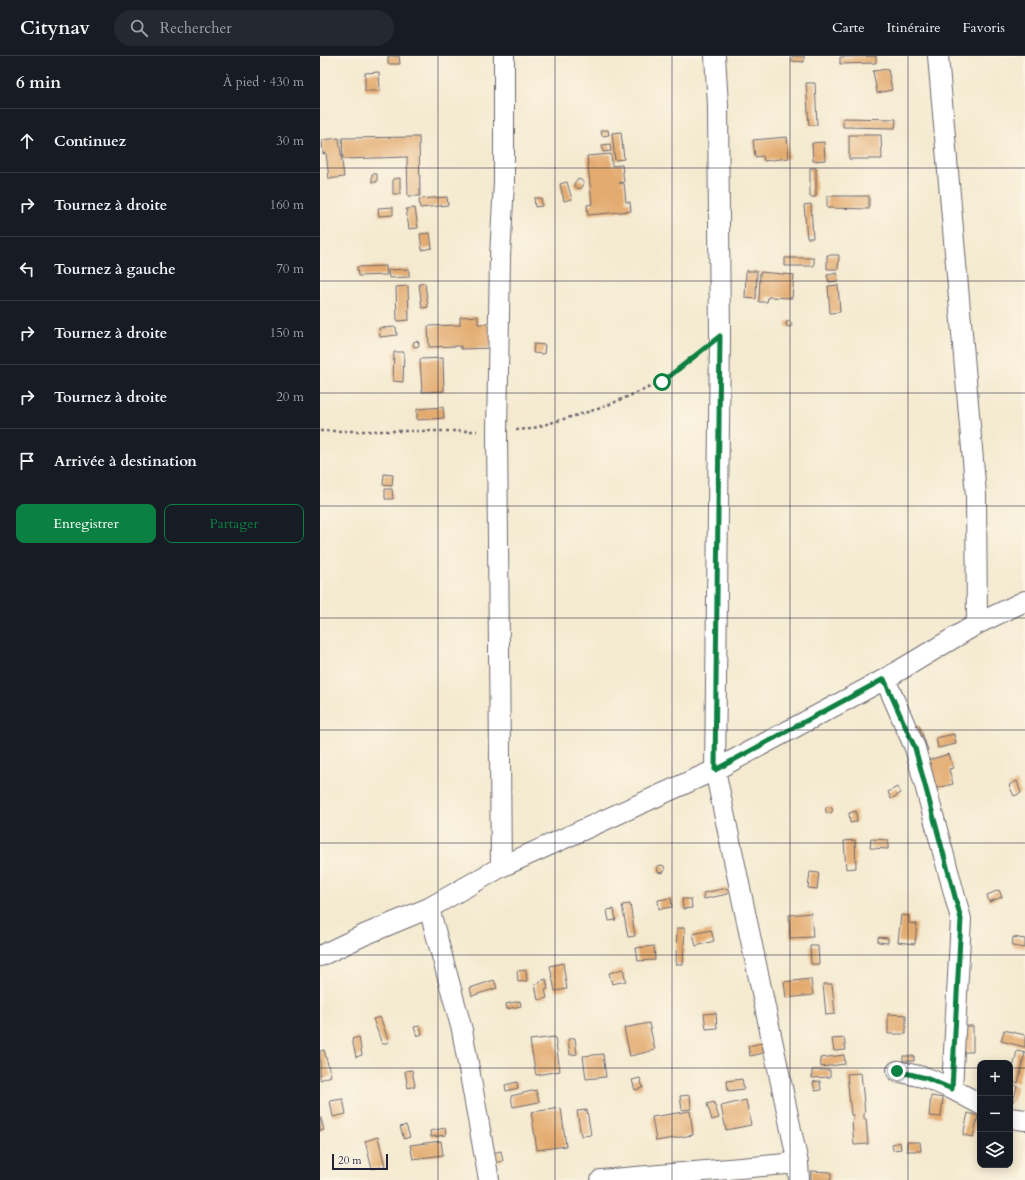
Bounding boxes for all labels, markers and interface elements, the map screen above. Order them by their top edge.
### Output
search box [114,10,394,46]
text: Citynav [20,15,90,41]
icon: search [128,17,150,39]
text: Rechercher [160,18,232,38]
text: Carte [832,18,865,37]
text: Itinéraire [887,18,941,37]
text: Favoris [963,18,1005,37]
text: 6 min [16,71,61,94]
text: À pied · 430 m [223,73,304,91]
icon: ahead [16,130,38,152]
text: Continuez [54,131,126,151]
text: 30 m [276,132,304,150]
icon: right [16,194,38,216]
text: Tournez à droite [54,195,167,215]
text: 160 m [270,196,304,214]
icon: left [16,258,38,280]
text: Tournez à gauche [54,259,176,279]
text: 70 m [276,260,304,278]
icon: right [16,322,38,344]
text: Tournez à droite [54,323,167,343]
text: 150 m [270,324,304,342]
route start [653,373,671,391]
icon: right [16,386,38,408]
text: Tournez à droite [54,387,167,407]
text: 20 m [276,388,304,406]
icon: arrive [16,450,38,472]
text: Arrivée à destination [54,451,197,471]
button: Enregistrer [16,504,156,543]
button: Partager [164,504,304,543]
map controls [977,1060,1013,1168]
button: + [977,1060,1013,1096]
route end [888,1062,906,1080]
button: − [977,1096,1013,1132]
button: layers [977,1132,1013,1168]
scale bar [332,1152,388,1171]
text: 20 m [338,1153,362,1168]

